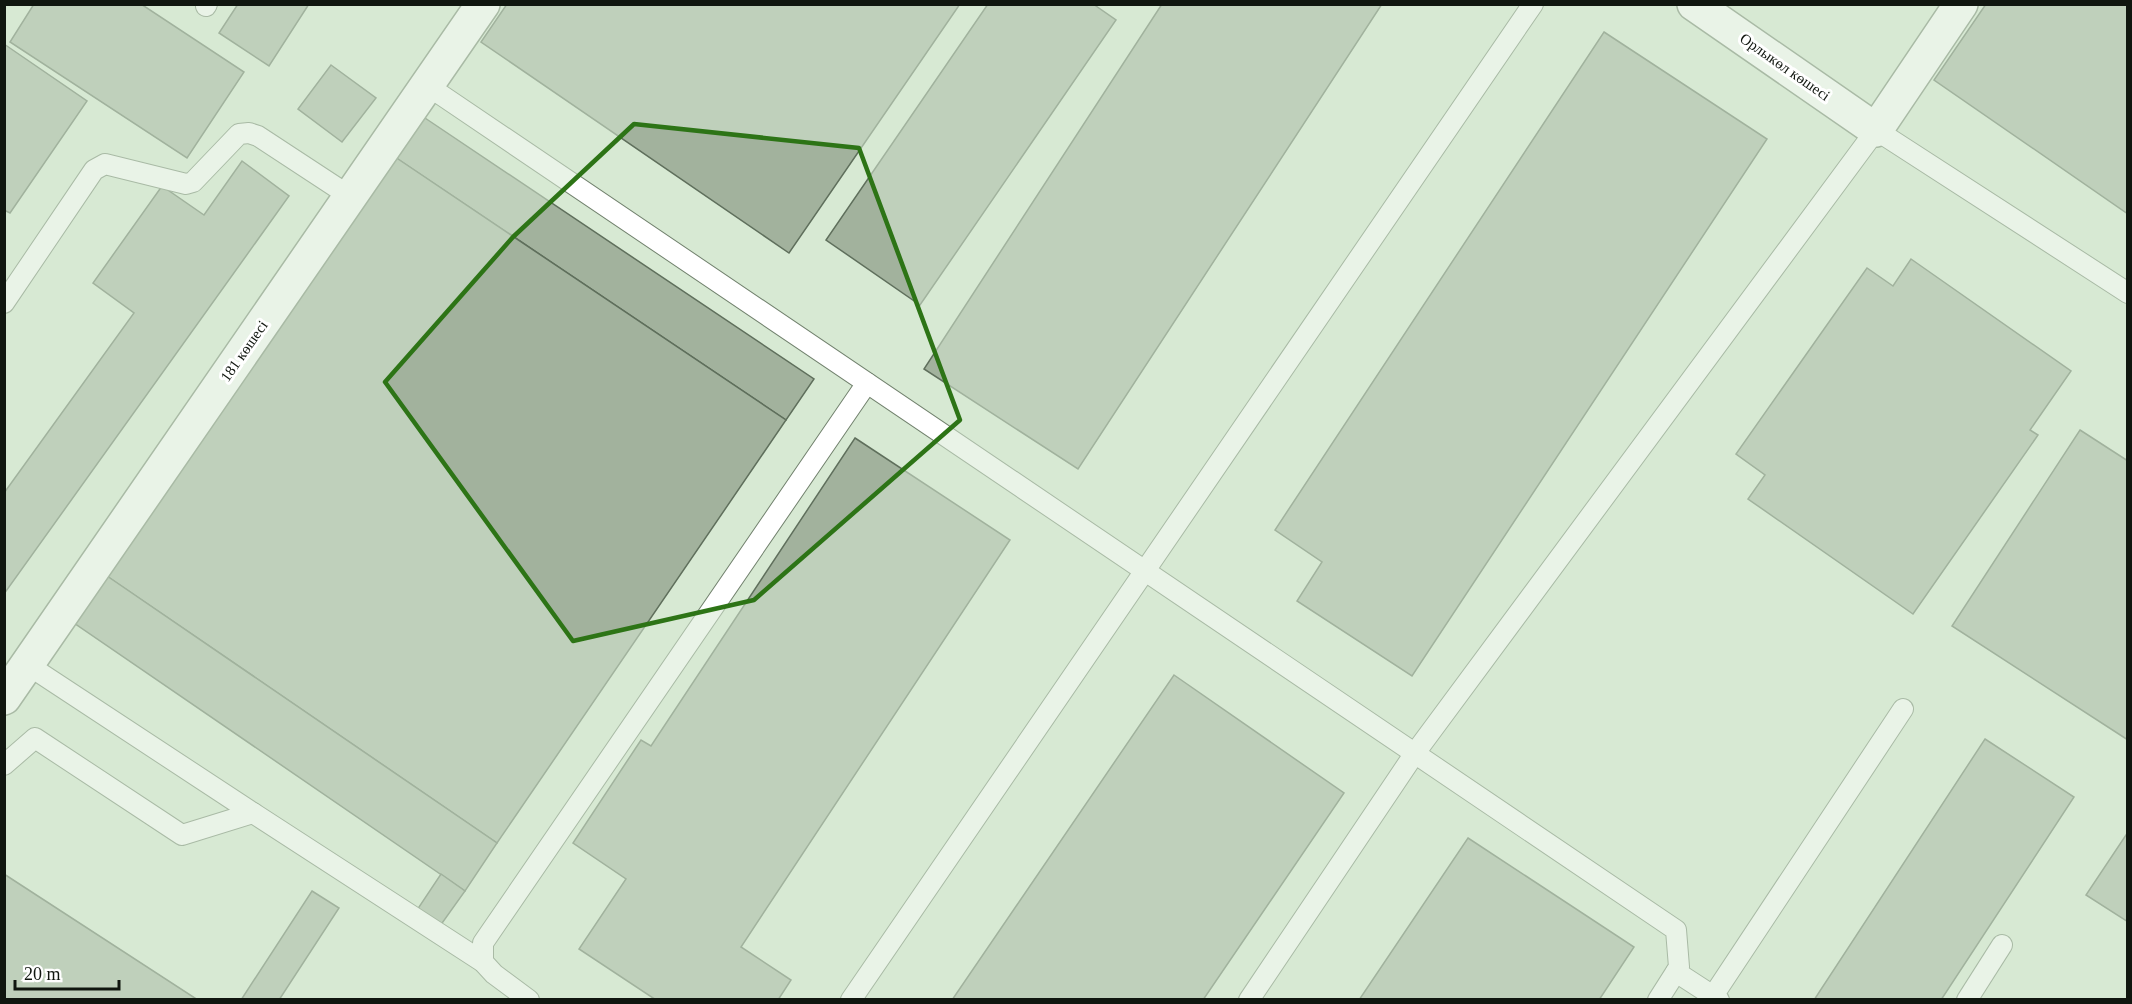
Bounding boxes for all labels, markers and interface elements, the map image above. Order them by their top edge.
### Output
street label: Орлыкөл көшесі [1737,30,1833,104]
street label: 181 көшесі [217,318,271,384]
scale bar [15,953,118,991]
text: 20 m [24,964,61,984]

